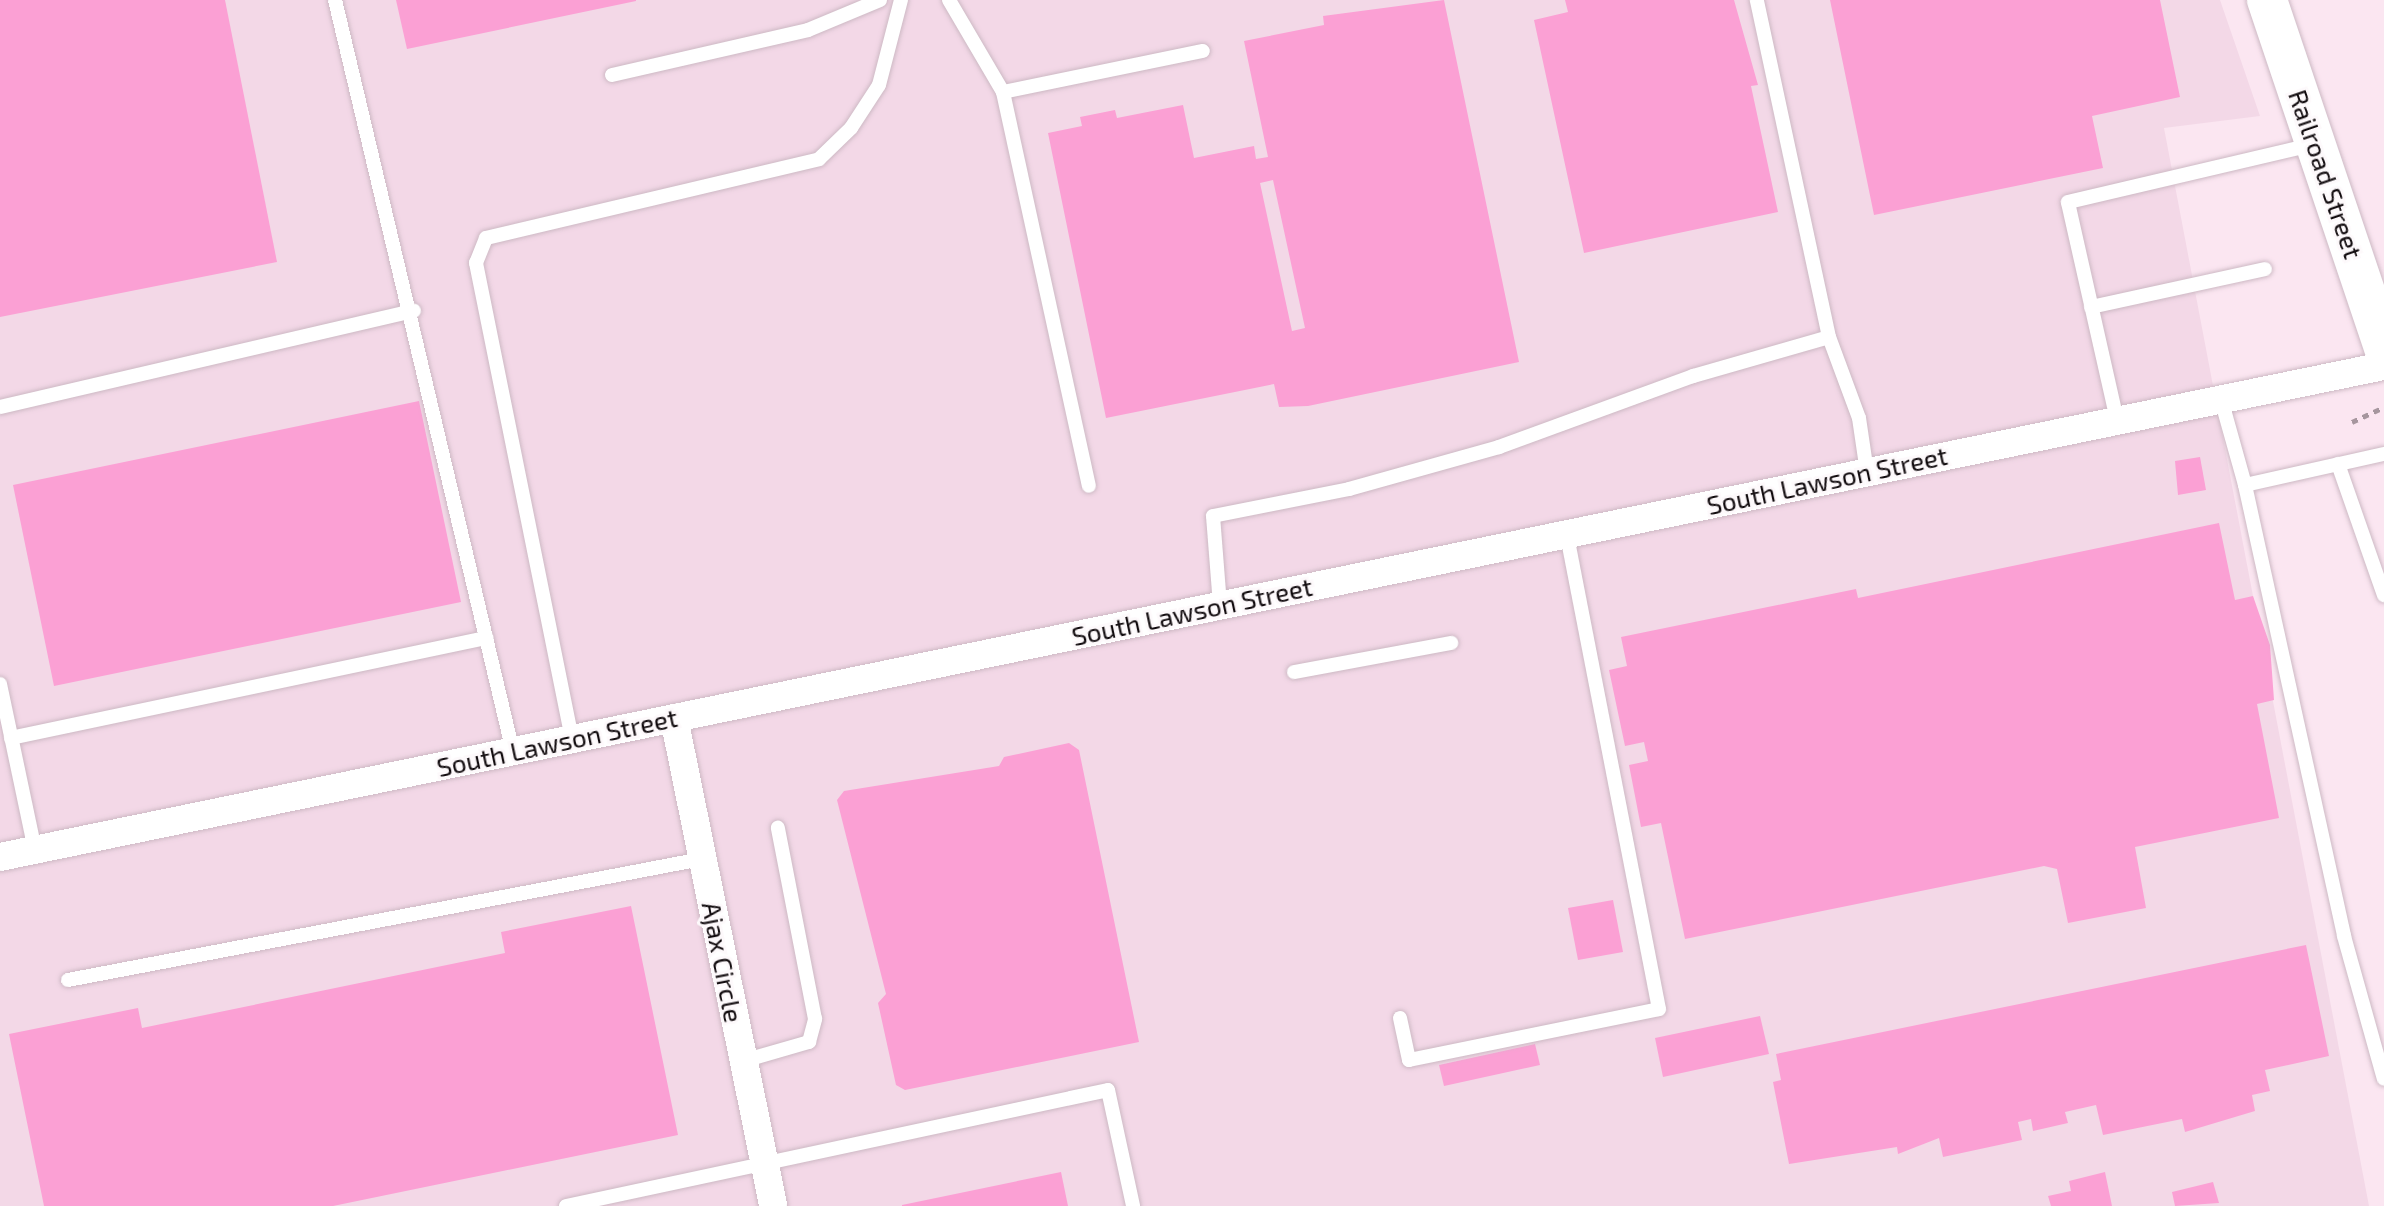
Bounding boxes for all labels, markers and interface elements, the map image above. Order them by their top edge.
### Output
street label: Railroad Street [2283,85,2369,263]
street label: South Lawson Street [1704,439,1950,521]
street label: South Lawson Street [1069,570,1315,652]
street label: South Lawson Street [434,701,680,783]
street label: Ajax Circle [696,899,750,1025]

